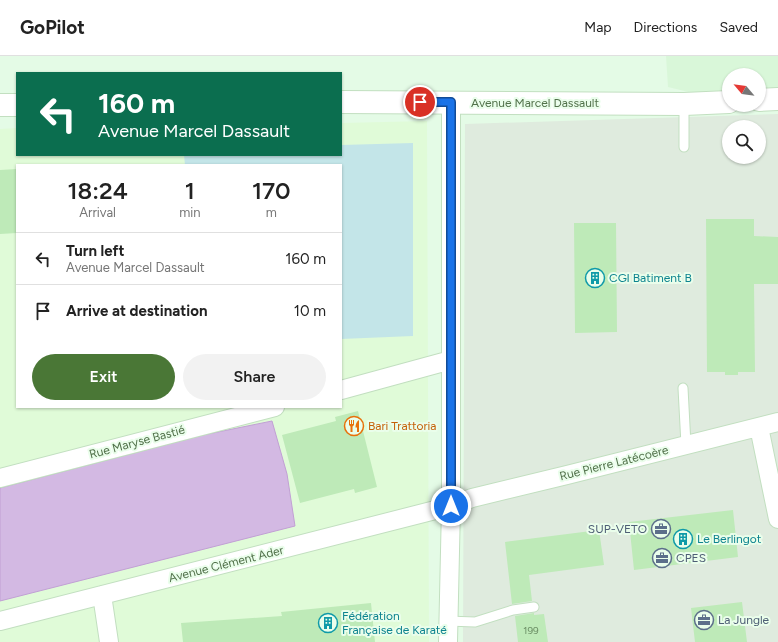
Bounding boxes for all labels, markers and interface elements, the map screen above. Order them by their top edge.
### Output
text: GoPilot [20,16,85,39]
text: Map [584,19,612,36]
text: Directions [634,19,697,36]
text: Saved [719,19,758,36]
north arrow [722,68,766,112]
map controls [722,68,766,164]
pin [403,85,437,119]
text: 160 m [98,86,175,120]
icon: left [32,88,84,140]
icon: arrive [409,91,431,113]
street label: Avenue Marcel Dassault [471,96,599,110]
text: Avenue Marcel Dassault [98,120,290,142]
button: search [722,120,766,164]
text: 18:24 [67,176,128,205]
text: 1 [185,176,195,205]
text: 170 [252,176,291,205]
text: Arrival [79,205,116,220]
text: min [179,205,200,220]
text: m [266,205,277,220]
text: Turn left [66,242,124,260]
icon: left [32,248,54,270]
text: 160 m [285,250,326,268]
text: Avenue Marcel Dassault [66,260,205,275]
building icon: CGI Batiment B [584,267,606,289]
place label: CGI Batiment B [609,271,692,285]
icon: arrive [32,300,54,322]
text: Arrive at destination [66,302,207,320]
text: 10 m [294,302,326,320]
button: Exit [32,354,175,400]
button: Share [183,354,326,400]
restaurant icon: Bari Trattoria [343,415,365,437]
place label: Bari Trattoria [368,419,436,433]
street label: Rue Maryse Bastié [88,422,187,461]
street label: Rue Pierre Latécoère [558,443,670,483]
position arrow [430,485,472,527]
office icon: SUP-VETO [650,518,672,540]
place label: SUP-VETO [588,522,647,536]
building icon: Le Berlingot [672,528,694,550]
place label: Le Berlingot [697,532,762,546]
street label: Avenue Clément Ader [167,543,285,585]
office icon: CPES [651,547,673,569]
place label: CPES [676,551,706,565]
place label: Fédération Française de Karaté [342,609,447,637]
office icon: La Jungle [693,609,715,631]
building icon: Fédération Française de Karaté [317,612,339,634]
place label: La Jungle [718,613,770,627]
house number: 199 [523,624,539,637]

